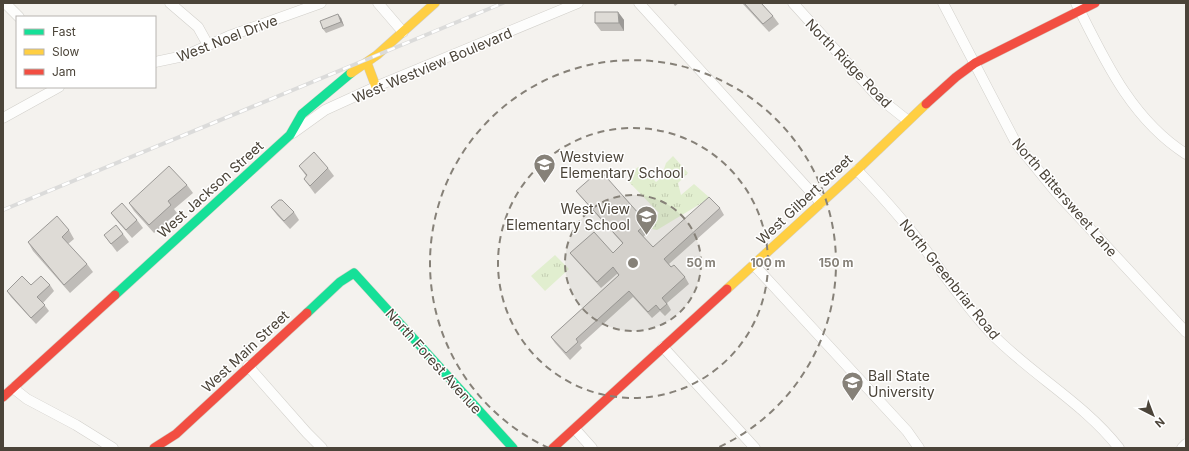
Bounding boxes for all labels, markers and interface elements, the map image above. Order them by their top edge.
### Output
street label: West Noel Drive [174,11,280,65]
street label: North Ridge Road [802,15,896,111]
legend [16,16,156,88]
text: Fast [52,24,76,39]
street label: West Westview Boulevard [350,24,514,106]
text: Slow [52,44,80,59]
text: Jam [52,64,76,79]
street label: North Bittersweet Lane [1009,134,1121,260]
street label: West Jackson Street [154,137,267,241]
place label: Westview Elementary School [560,148,684,181]
street label: West Gilbert Street [753,150,856,248]
school or university icon: Westview Elementary School [532,151,558,184]
place label: West View Elementary School [506,200,630,233]
school or university icon: West View Elementary School [633,203,659,236]
street label: North Greenbriar Road [896,216,1004,342]
text: 50 m [686,255,716,270]
text: 100 m [750,255,786,270]
text: 150 m [819,255,853,270]
centre of rings [626,256,640,270]
street label: North Forest Avenue [382,305,486,417]
street label: West Main Street [198,306,292,396]
place label: Ball State University [868,367,935,400]
school or university icon: Ball State University [839,370,865,403]
north arrow [1133,395,1173,435]
text: N [1152,414,1167,430]

